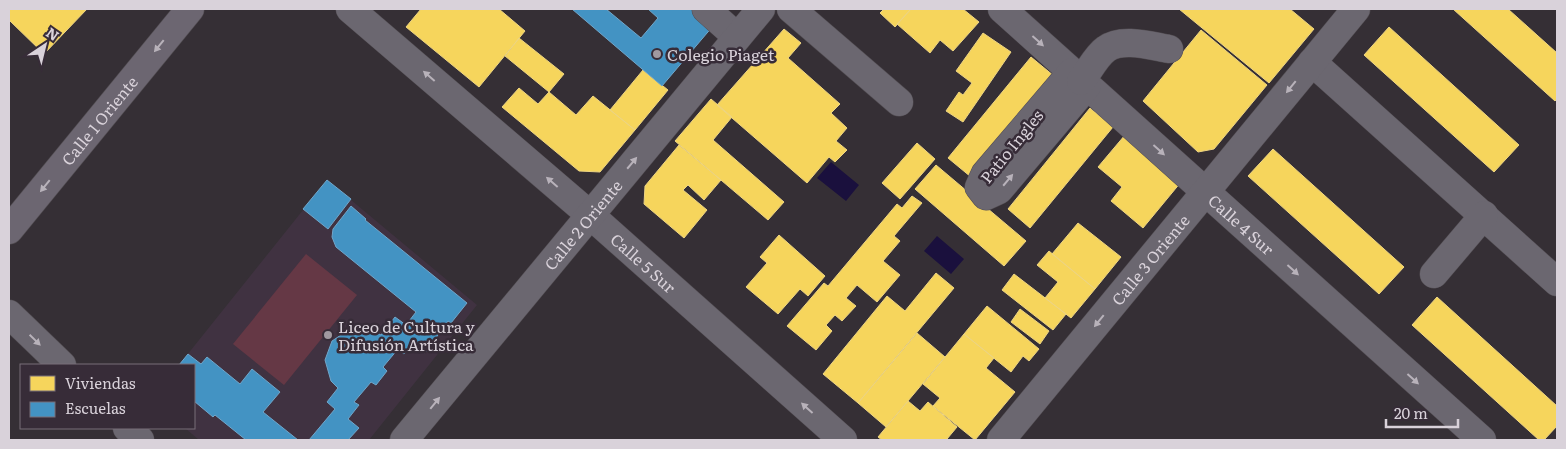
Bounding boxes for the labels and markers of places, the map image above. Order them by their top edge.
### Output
place label: Colegio Piaget [667,42,775,66]
marker: Colegio Piaget [651,48,663,60]
place label: Liceo de Cultura y Difusión Artística [338,314,476,356]
marker: Liceo de Cultura y Difusión Artística [322,329,334,341]

